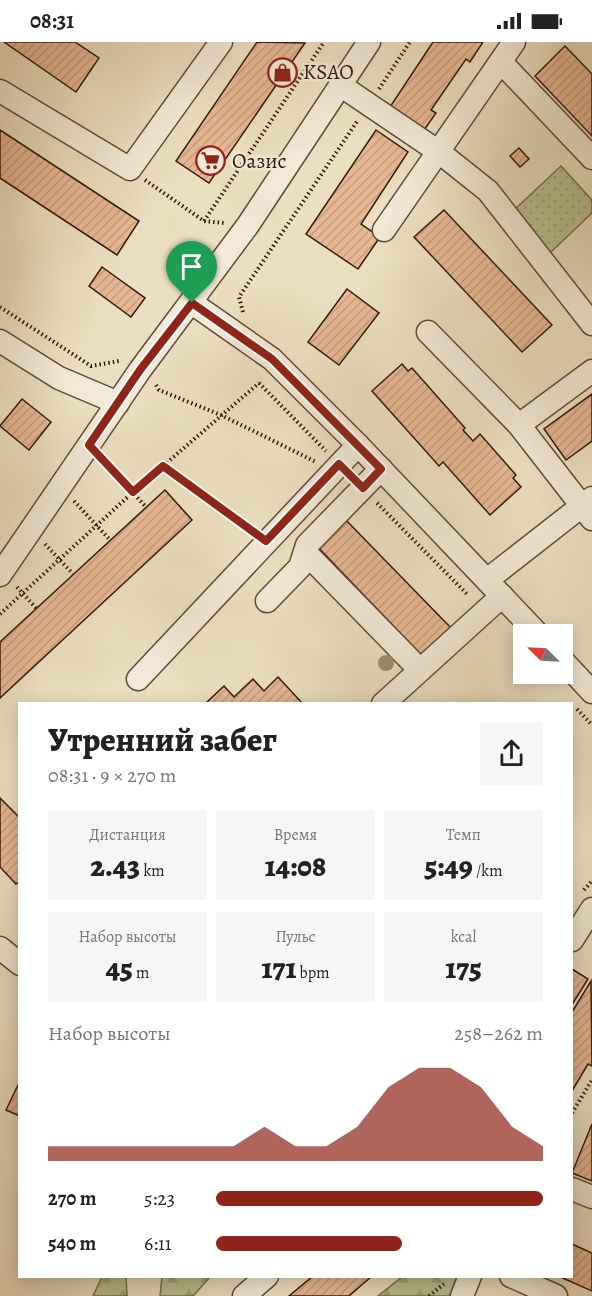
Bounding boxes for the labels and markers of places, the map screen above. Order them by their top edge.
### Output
shop icon: KSAO [266,56,298,88]
place label: KSAO [303,58,354,86]
supermarket icon: Оазис [195,145,227,177]
place label: Оазис [232,147,287,175]
pin [166,241,217,303]

